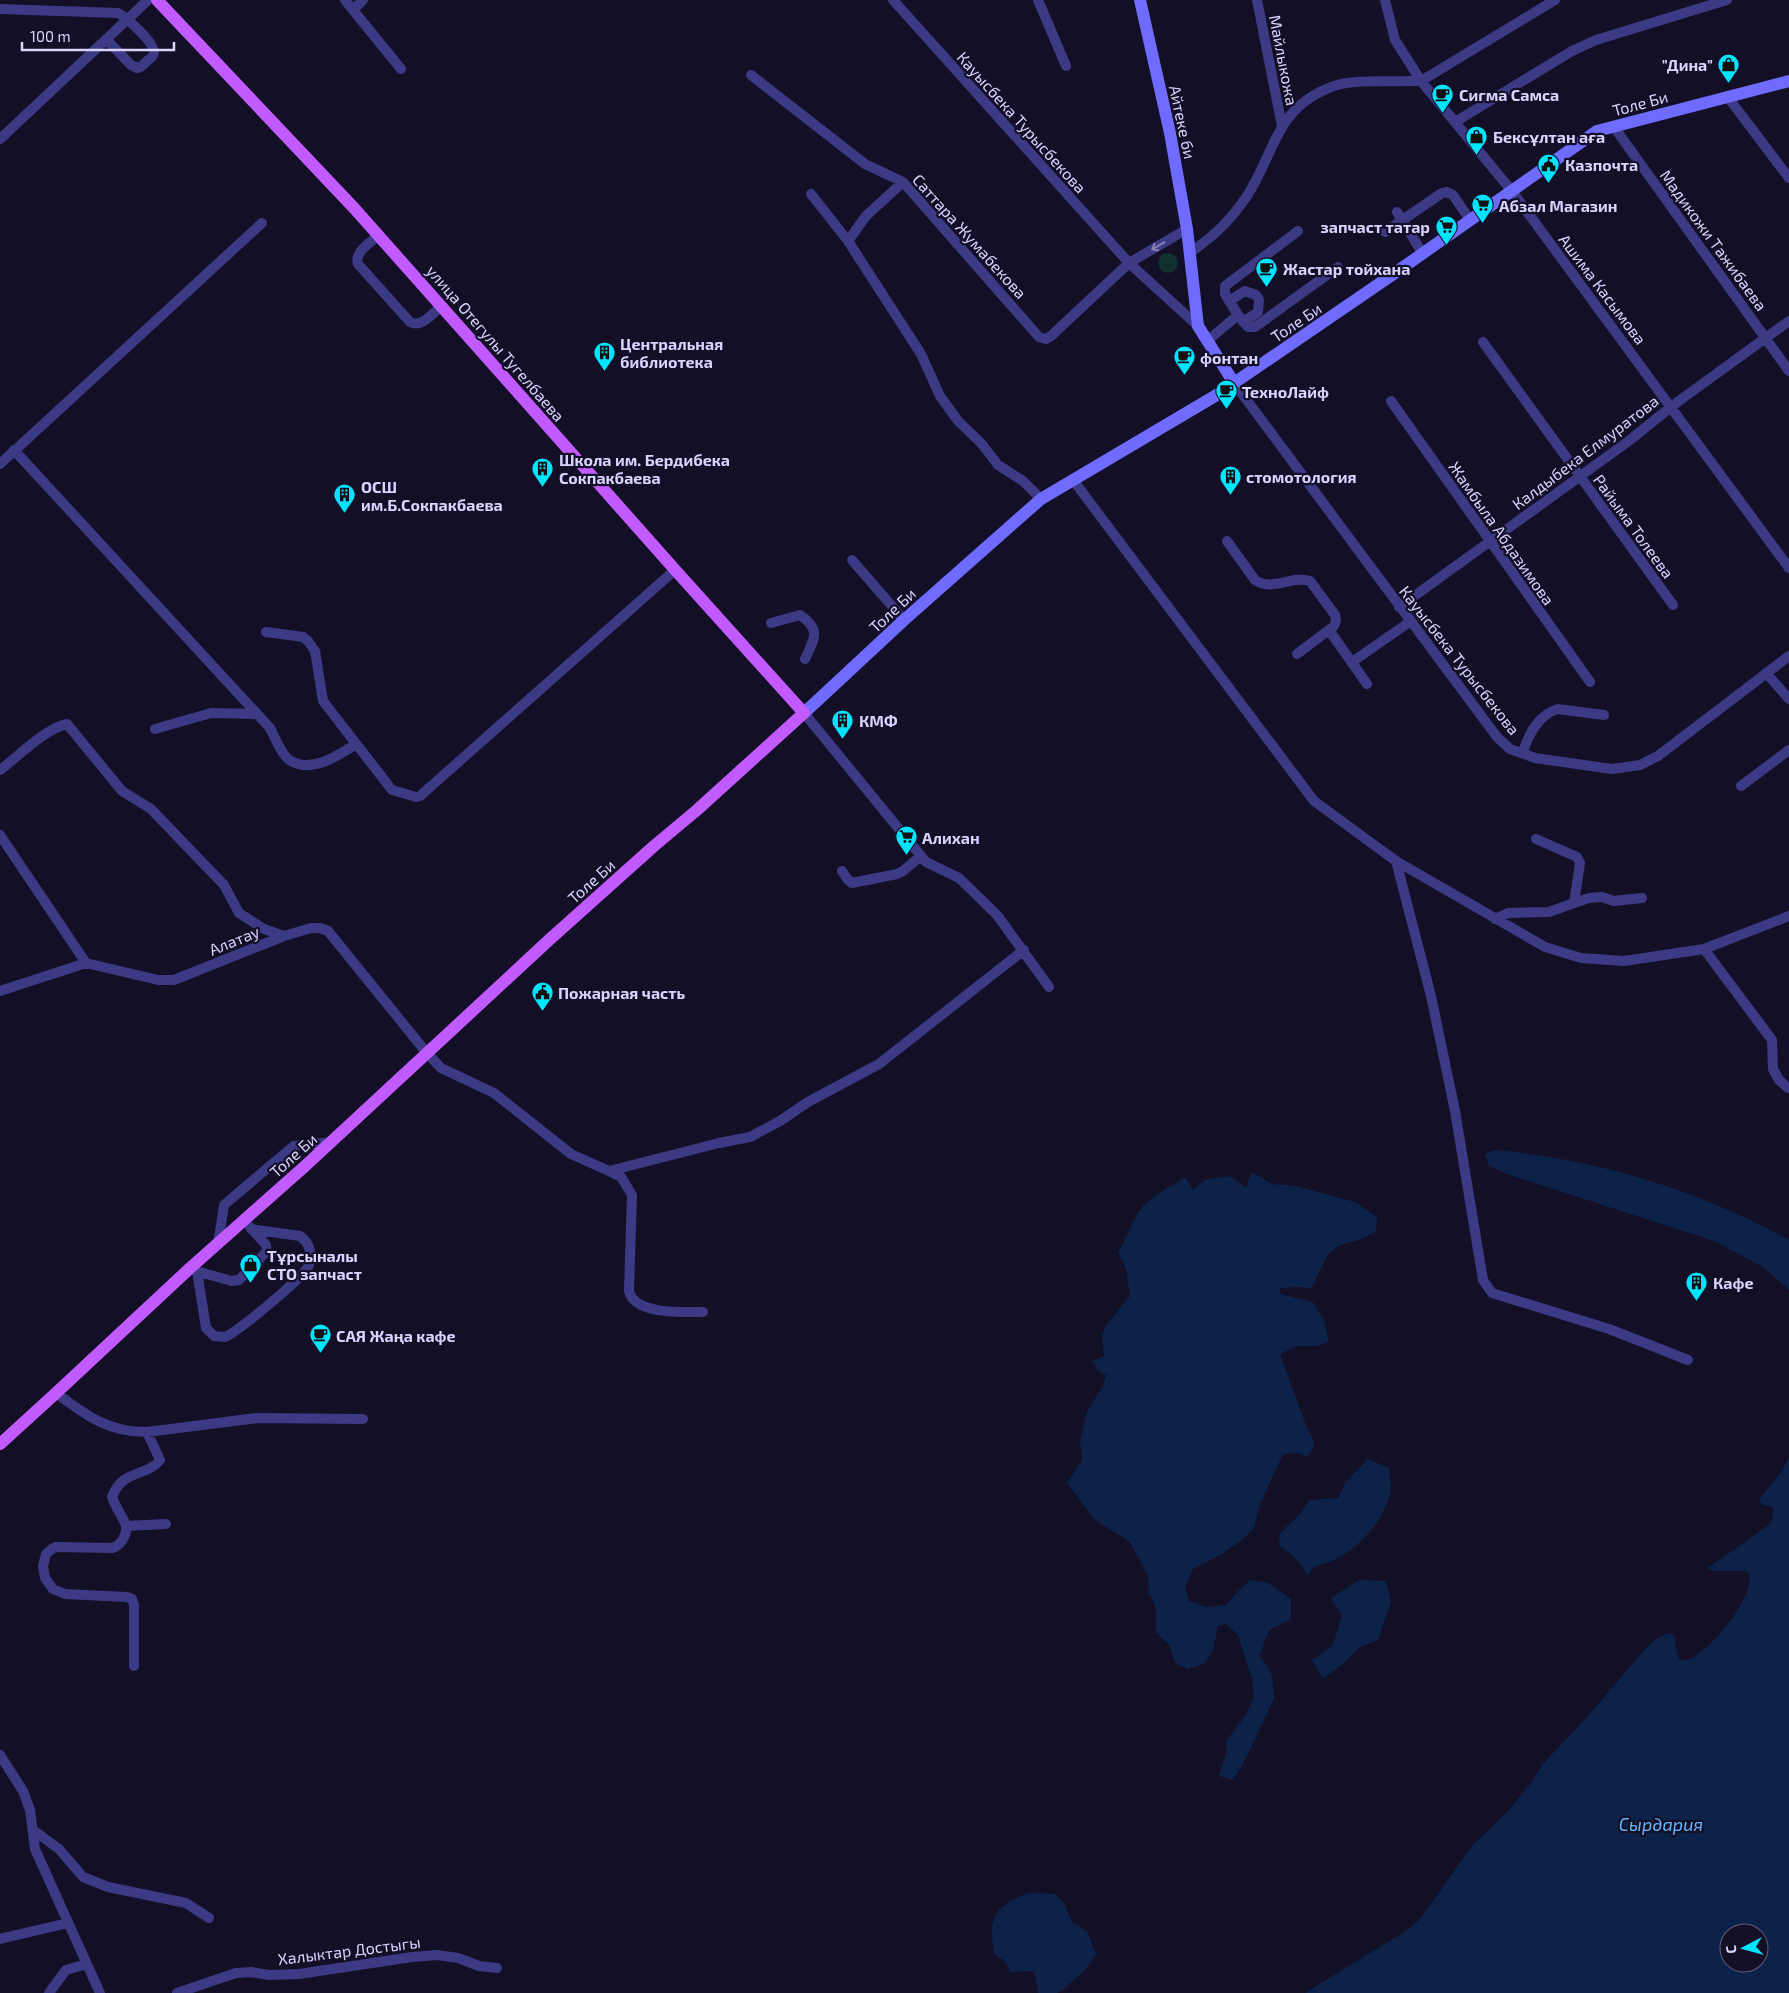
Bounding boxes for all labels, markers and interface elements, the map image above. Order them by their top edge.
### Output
street label: Майлыкожа [1266,13,1302,107]
scale bar [22,20,175,52]
text: 100 m [30,27,71,45]
street label: Кауысбека Турысбекова [953,47,1091,197]
shop icon: "Дина" [1717,52,1741,83]
place label: "Дина" [1662,55,1713,74]
cafe icon: Сигма Самса [1431,82,1455,113]
street label: Айтеке би [1166,83,1200,161]
place label: Сигма Самса [1459,85,1559,104]
street label: Толе Би [1610,86,1670,120]
shop icon: Бексұлтан аға [1465,124,1489,155]
place label: Бексұлтан аға [1493,127,1605,146]
public building icon: Казпочта [1537,152,1561,183]
place label: Казпочта [1565,155,1638,174]
street label: Мадикожи Тажибаева [1657,166,1771,314]
street label: Саттара Жумабекова [908,170,1031,303]
supermarket icon: Абзал Магазин [1471,193,1495,224]
place label: Абзал Магазин [1499,196,1618,215]
supermarket icon: запчаст татар [1434,214,1458,245]
place label: запчаст татар [1320,217,1430,236]
street label: Ашима Касымова [1555,230,1651,348]
one-way arrow [1151,241,1166,251]
cafe icon: Жастар тойхана [1255,256,1279,287]
place label: Жастар тойхана [1283,259,1410,278]
street label: улица Отегулы Тугелбаева [422,261,569,426]
street label: Толе Би [1267,298,1325,346]
place label: Центральная библиотека [620,334,723,371]
building icon: Центральная библиотека [592,340,616,371]
cafe icon: фонтан [1172,345,1196,376]
place label: фонтан [1200,348,1258,367]
cafe icon: ТехноЛайф [1214,379,1238,410]
place label: ТехноЛайф [1242,382,1329,401]
street label: Калдыбека Елмуратова [1508,391,1663,514]
place label: Школа им. Бердибека Сокпакбаева [559,450,730,487]
building icon: Школа им. Бердибека Сокпакбаева [531,456,555,487]
street label: Жамбыла Абдазимова [1445,458,1559,608]
building icon: стомотология [1218,464,1242,495]
place label: стомотология [1246,467,1356,486]
street label: Райыма Толеева [1590,470,1678,582]
place label: ОСШ им.Б.Сокпакбаева [361,477,503,514]
building icon: ОСШ им.Б.Сокпакбаева [333,483,357,514]
street label: Кауысбека Турысбекова [1395,582,1524,739]
street label: Толе Би [865,584,919,636]
building icon: КМФ [831,708,855,739]
place label: КМФ [859,711,898,730]
supermarket icon: Алихан [894,825,918,856]
place label: Алихан [922,828,980,847]
street label: Толе Би [564,855,618,907]
street label: Алатау [206,921,263,960]
public building icon: Пожарная часть [530,980,554,1011]
place label: Пожарная часть [558,983,685,1002]
street label: Толе Би [266,1129,320,1181]
place label: Тұрсыналы СТО запчаст [267,1246,362,1283]
shop icon: Тұрсыналы СТО запчаст [239,1252,263,1283]
building icon: Кафе [1685,1270,1709,1301]
place label: Кафе [1713,1273,1753,1292]
cafe icon: САЯ Жаңа кафе [308,1323,332,1354]
place label: САЯ Жаңа кафе [336,1326,456,1345]
water label: Сырдария [1619,1813,1703,1835]
north arrow [1719,1923,1769,1973]
street label: Халыктар Достыгы [277,1932,421,1968]
text: С [1722,1944,1739,1954]

